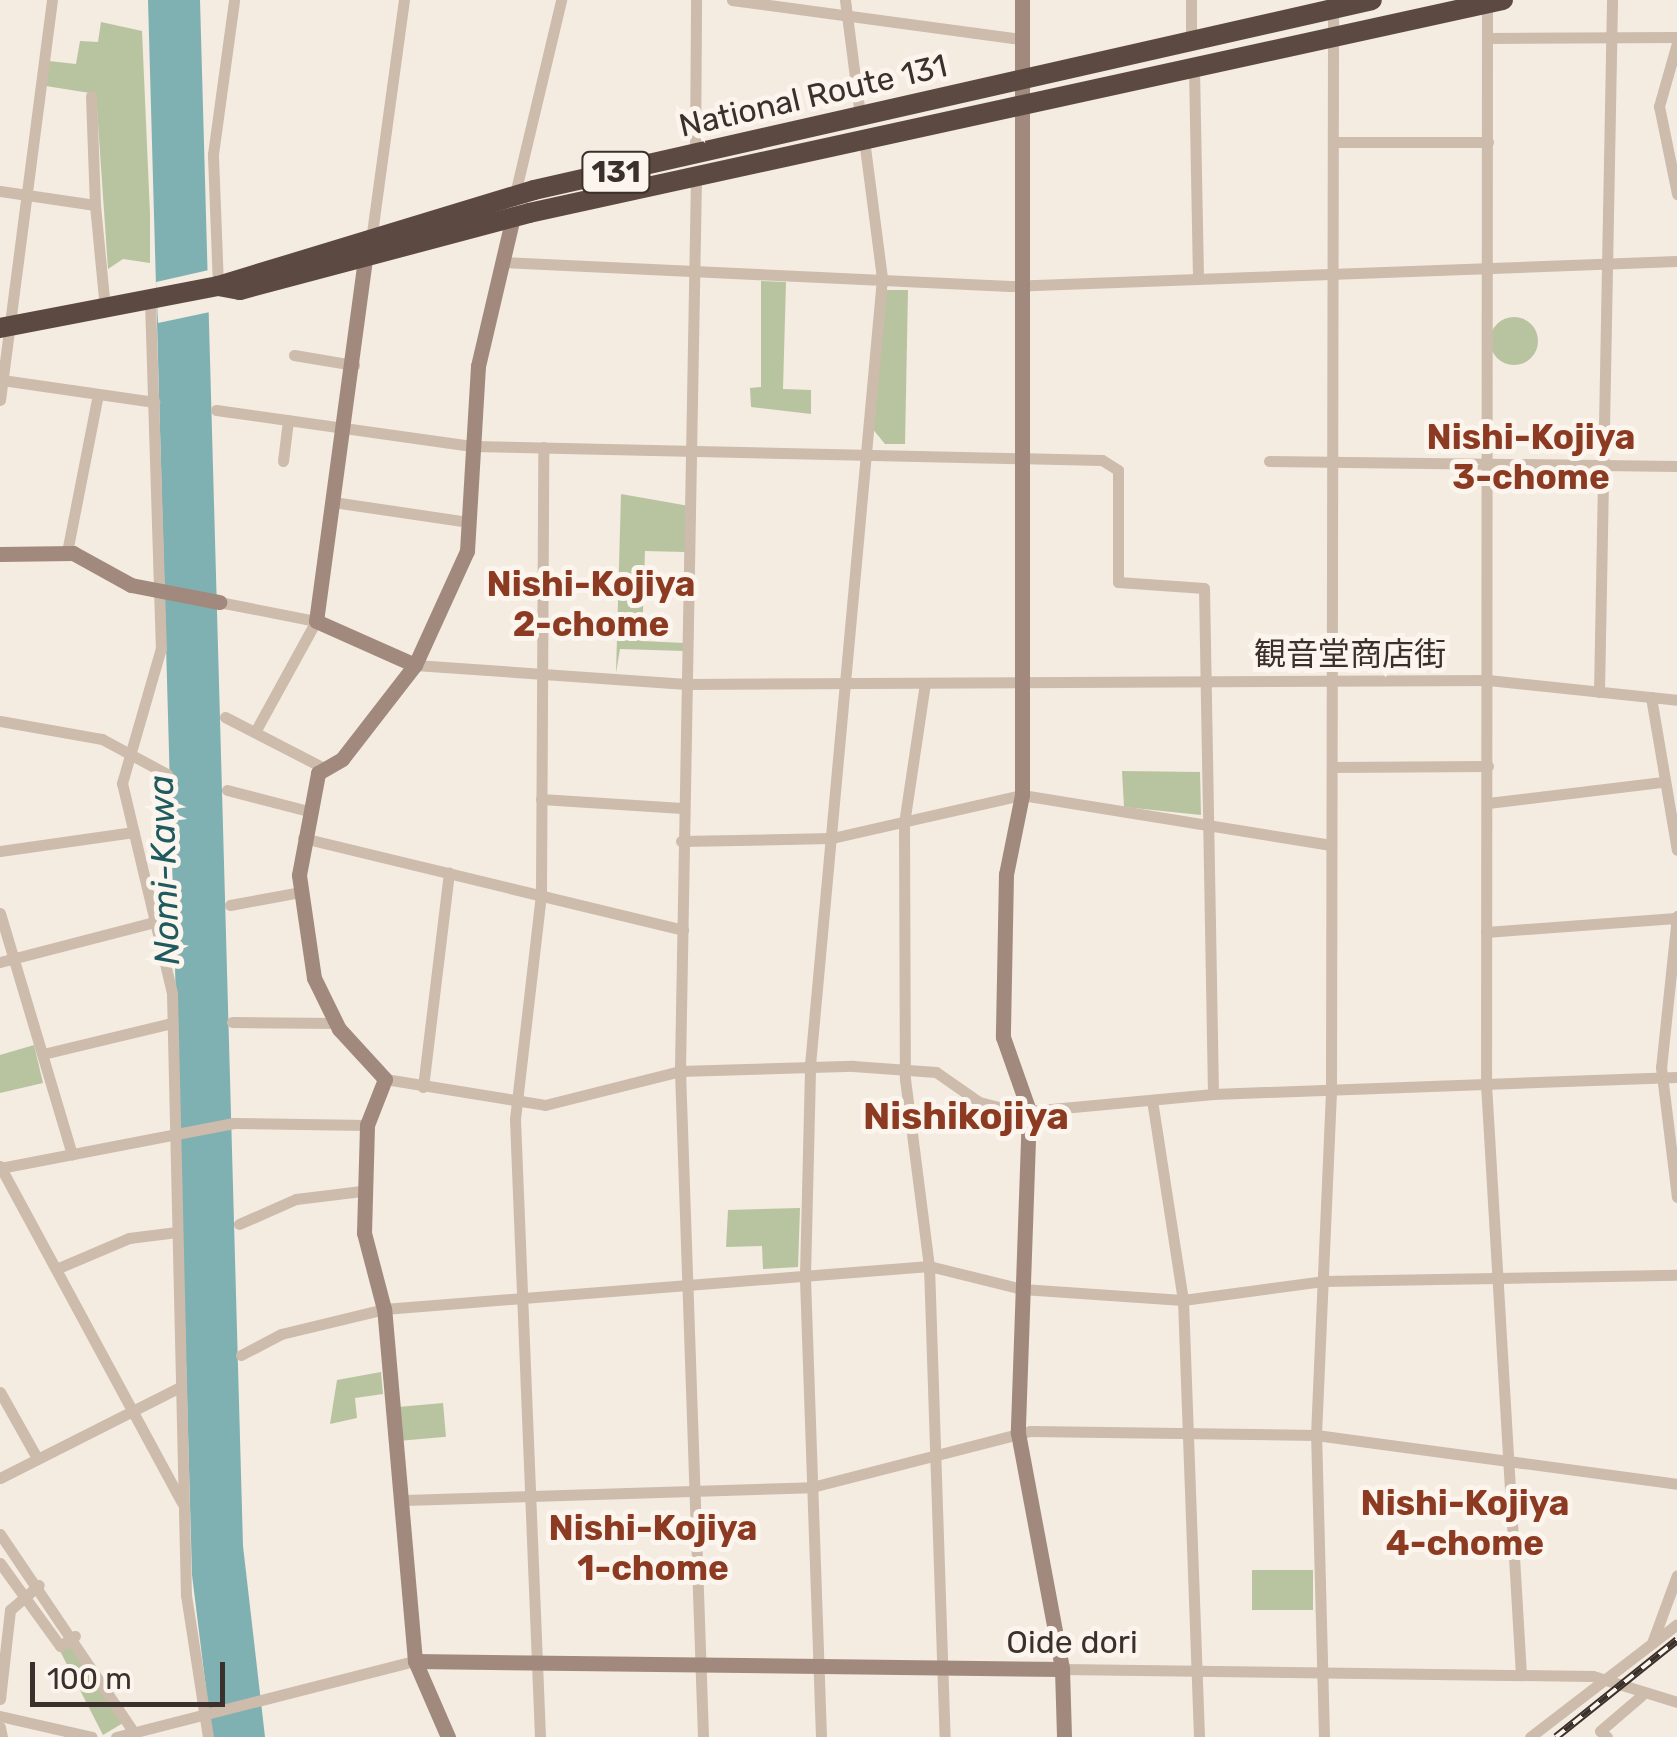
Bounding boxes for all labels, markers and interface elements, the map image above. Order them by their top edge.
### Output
street label: National Route 131 [675,47,951,145]
road number: 131 [581,147,651,197]
district label: Nishi-Kojiya 3-chome [1427,416,1635,498]
district label: Nishi-Kojiya 2-chome [487,563,695,645]
street label: 観音堂商店街 [1254,635,1446,673]
water label: Nomi-Kawa [140,774,188,966]
district label: Nishikojiya [863,1094,1069,1140]
district label: Nishi-Kojiya 4-chome [1361,1482,1569,1564]
district label: Nishi-Kojiya 1-chome [549,1507,757,1589]
street label: Oide dori [1006,1623,1138,1661]
scale bar [35,1642,230,1704]
text: 100 m [47,1661,132,1697]

